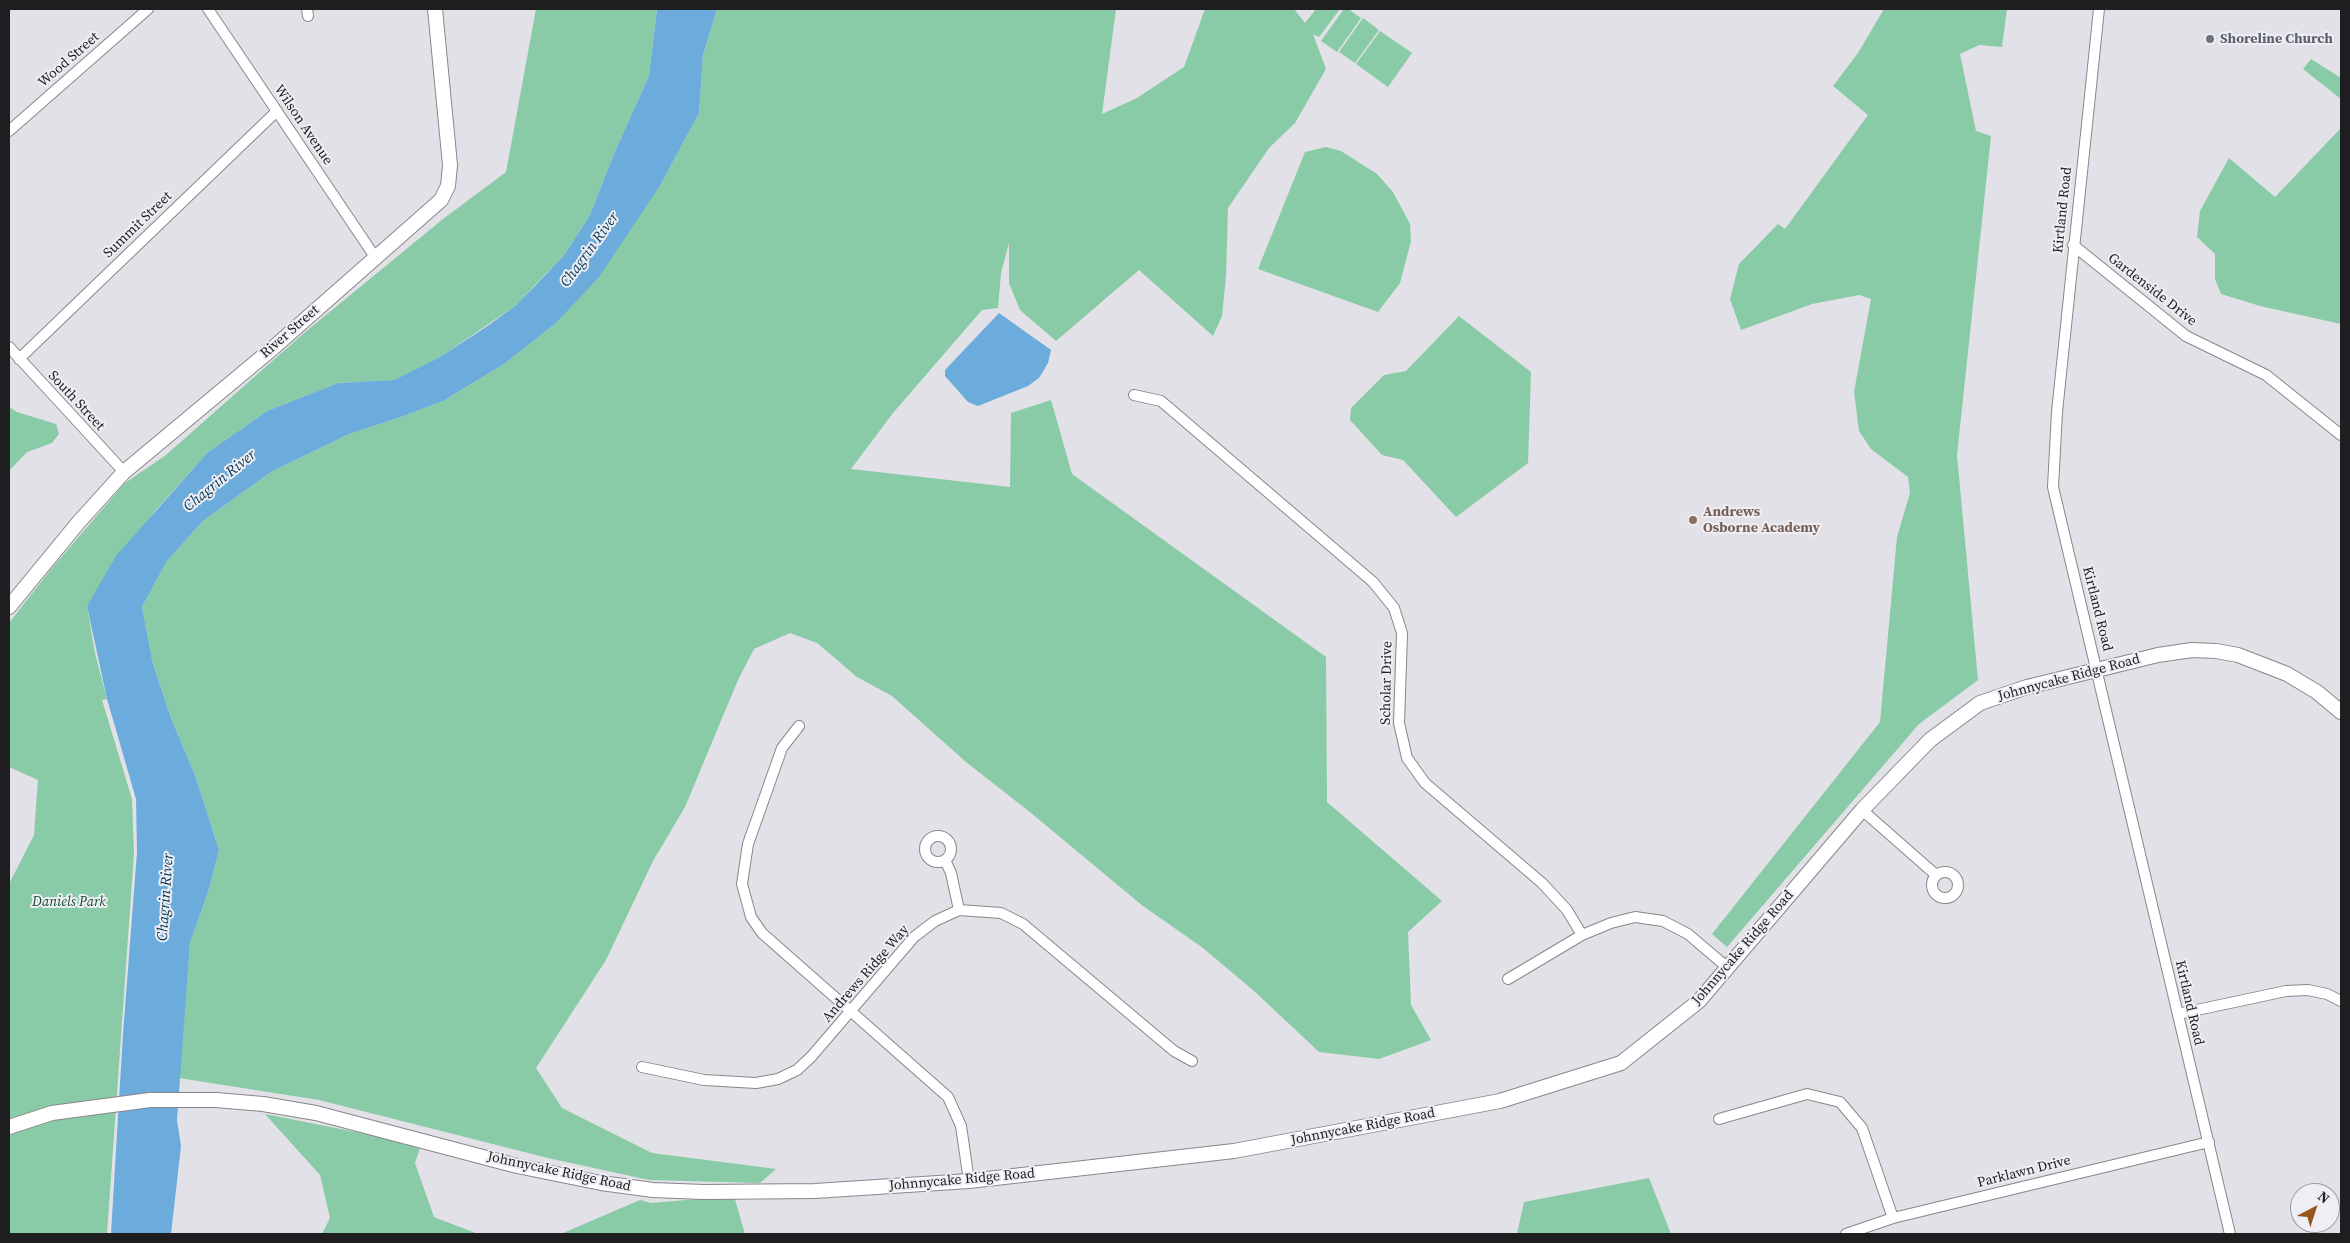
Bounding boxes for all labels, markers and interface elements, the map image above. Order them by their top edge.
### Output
street label: Wood Street [35,29,103,91]
place label: Shoreline Church [2220,31,2333,47]
marker: Shoreline Church [2204,33,2216,45]
street label: Wilson Avenue [270,82,336,168]
street label: Kirtland Road [2050,166,2076,254]
street label: Summit Street [100,188,176,262]
water label: Chagrin River [557,209,623,291]
street label: Gardenside Drive [2104,250,2200,330]
street label: River Street [257,302,323,362]
street label: South Street [44,368,108,434]
water label: Chagrin River [180,446,260,516]
place label: Andrews Osborne Academy [1703,504,1820,536]
marker: Andrews Osborne Academy [1687,514,1699,526]
street label: Kirtland Road [2078,565,2116,653]
street label: Scholar Drive [1378,641,1396,725]
street label: Johnnycake Ridge Road [1996,651,2142,705]
water label: Chagrin River [154,853,178,941]
street label: Johnnycake Ridge Road [1689,887,1797,1009]
park label: Daniels Park [32,894,106,910]
street label: Andrews Ridge Way [819,922,913,1026]
street label: Kirtland Road [2171,959,2207,1047]
street label: Johnnycake Ridge Road [1290,1105,1436,1149]
street label: Johnnycake Ridge Road [486,1149,632,1195]
street label: Parklawn Drive [1975,1152,2073,1192]
street label: Johnnycake Ridge Road [888,1165,1036,1195]
north arrow [2290,1183,2340,1233]
text: N [2314,1186,2334,1208]

